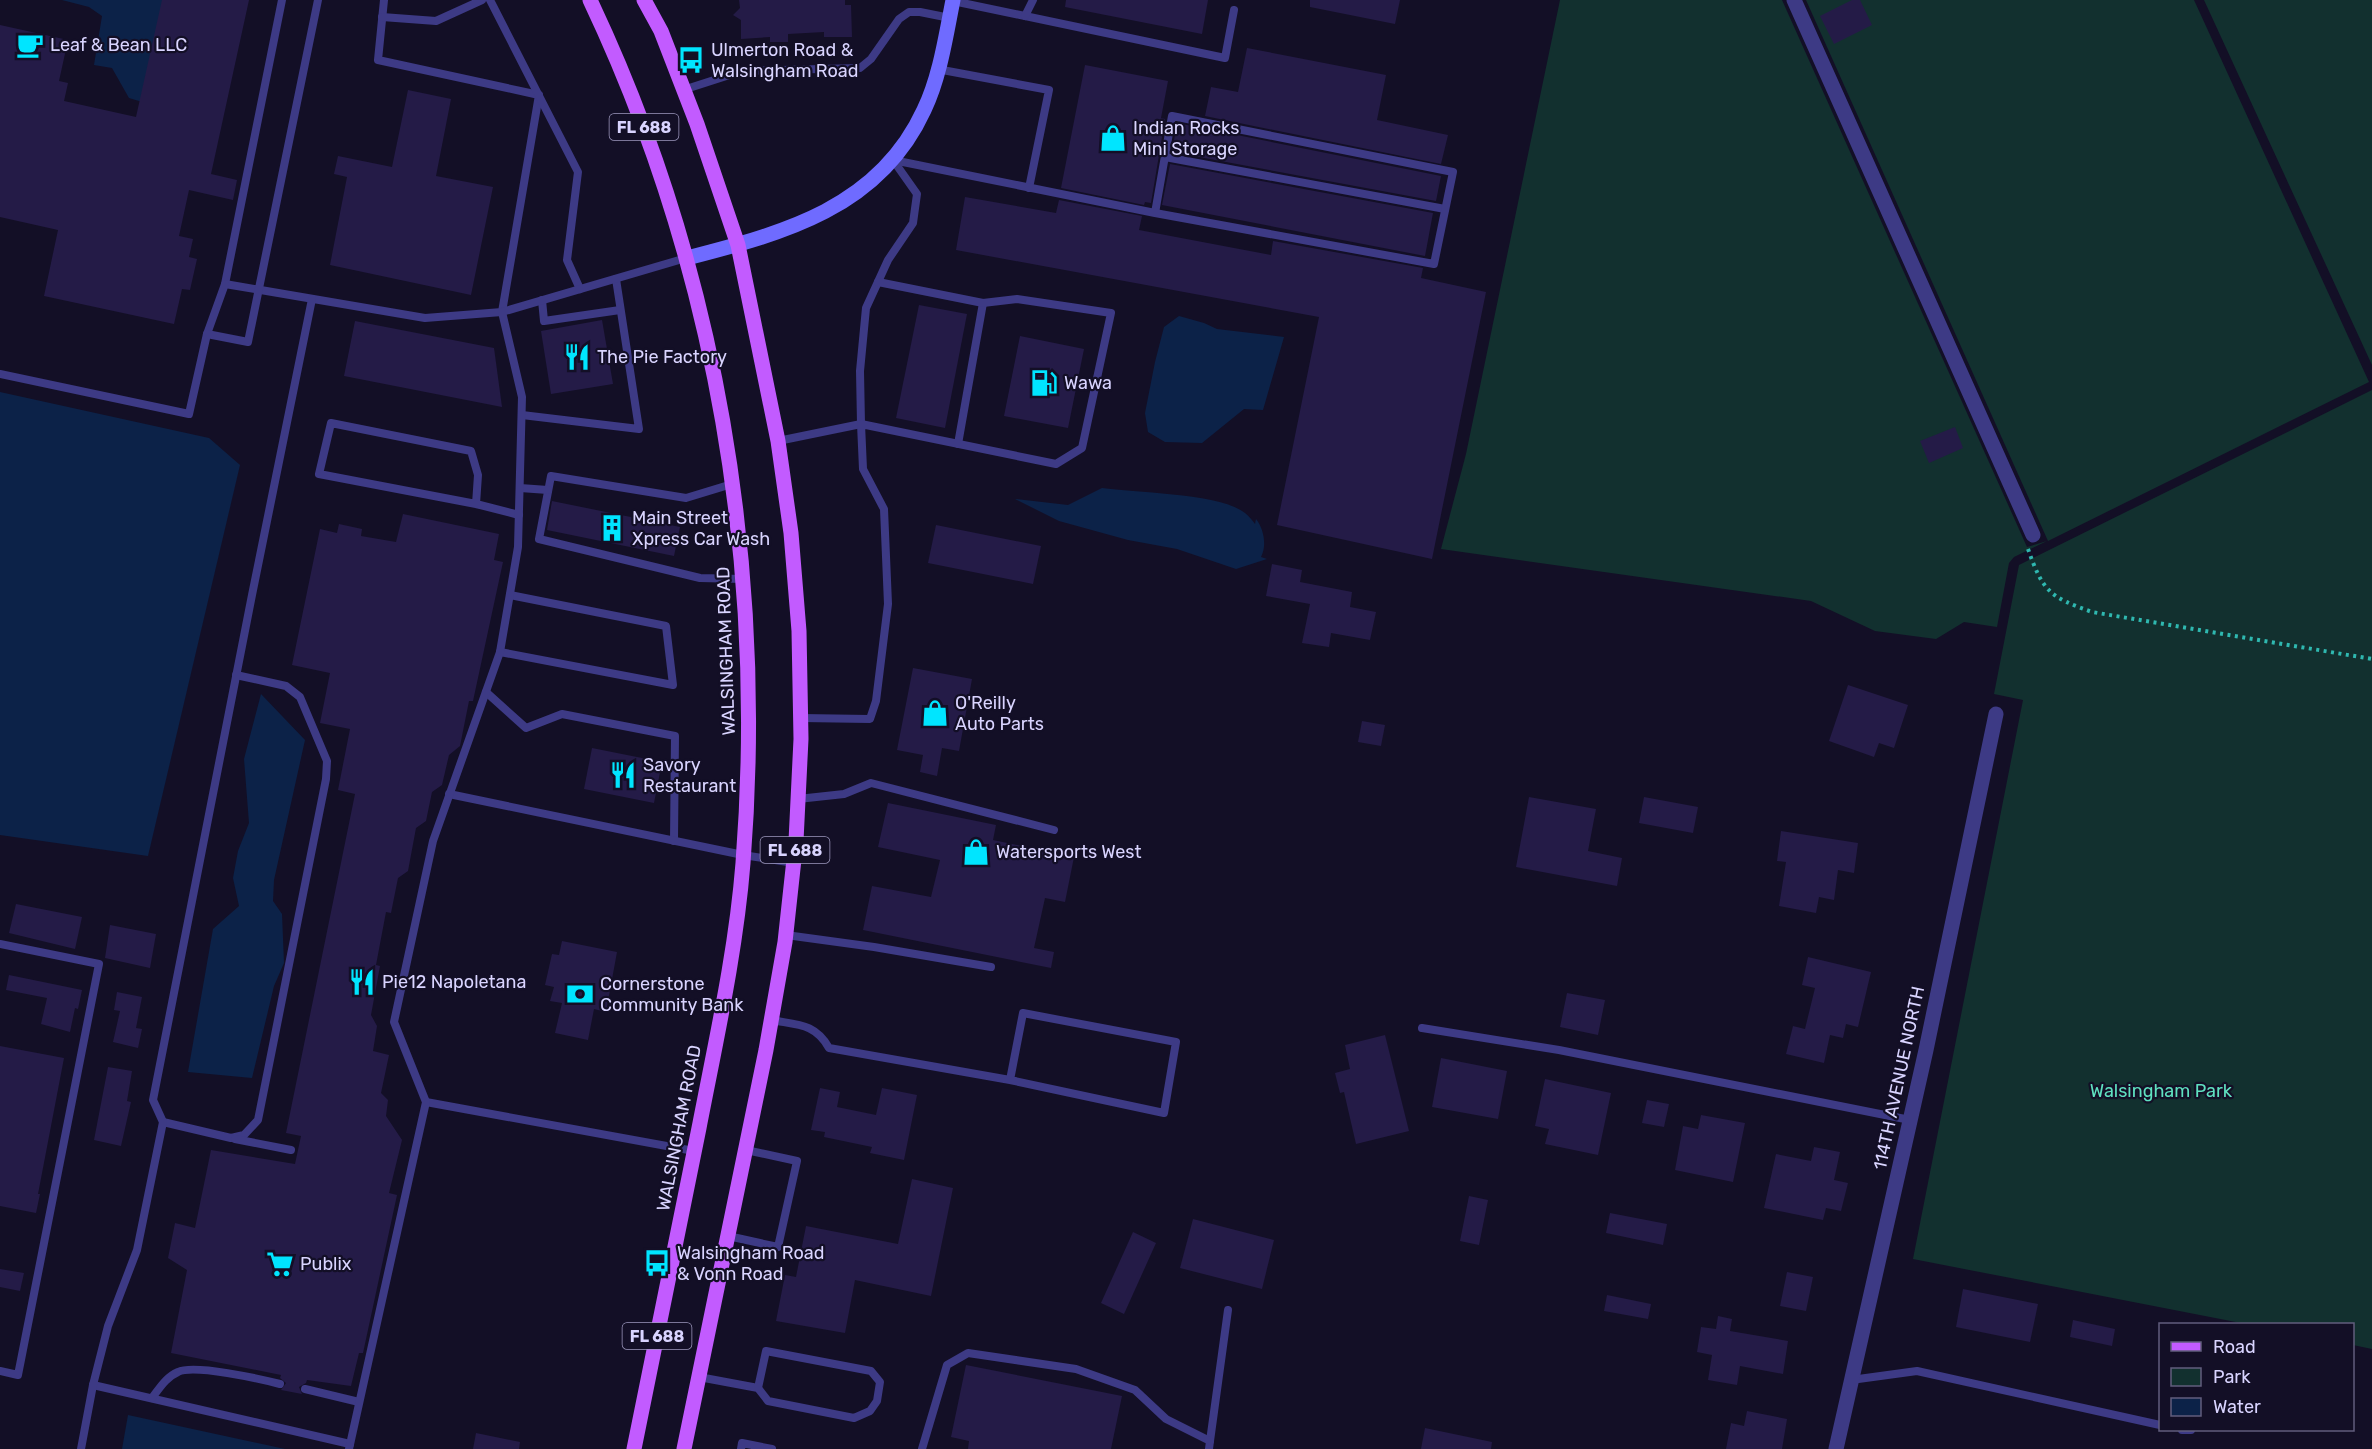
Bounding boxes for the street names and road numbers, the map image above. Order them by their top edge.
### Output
road number: FL 688 [610,114,678,140]
street label: WALSINGHAM ROAD [712,566,740,736]
road number: FL 688 [760,837,830,863]
street label: 114TH AVENUE NORTH [1869,984,1929,1172]
street label: WALSINGHAM ROAD [652,1043,706,1213]
road number: FL 688 [622,1323,692,1349]

